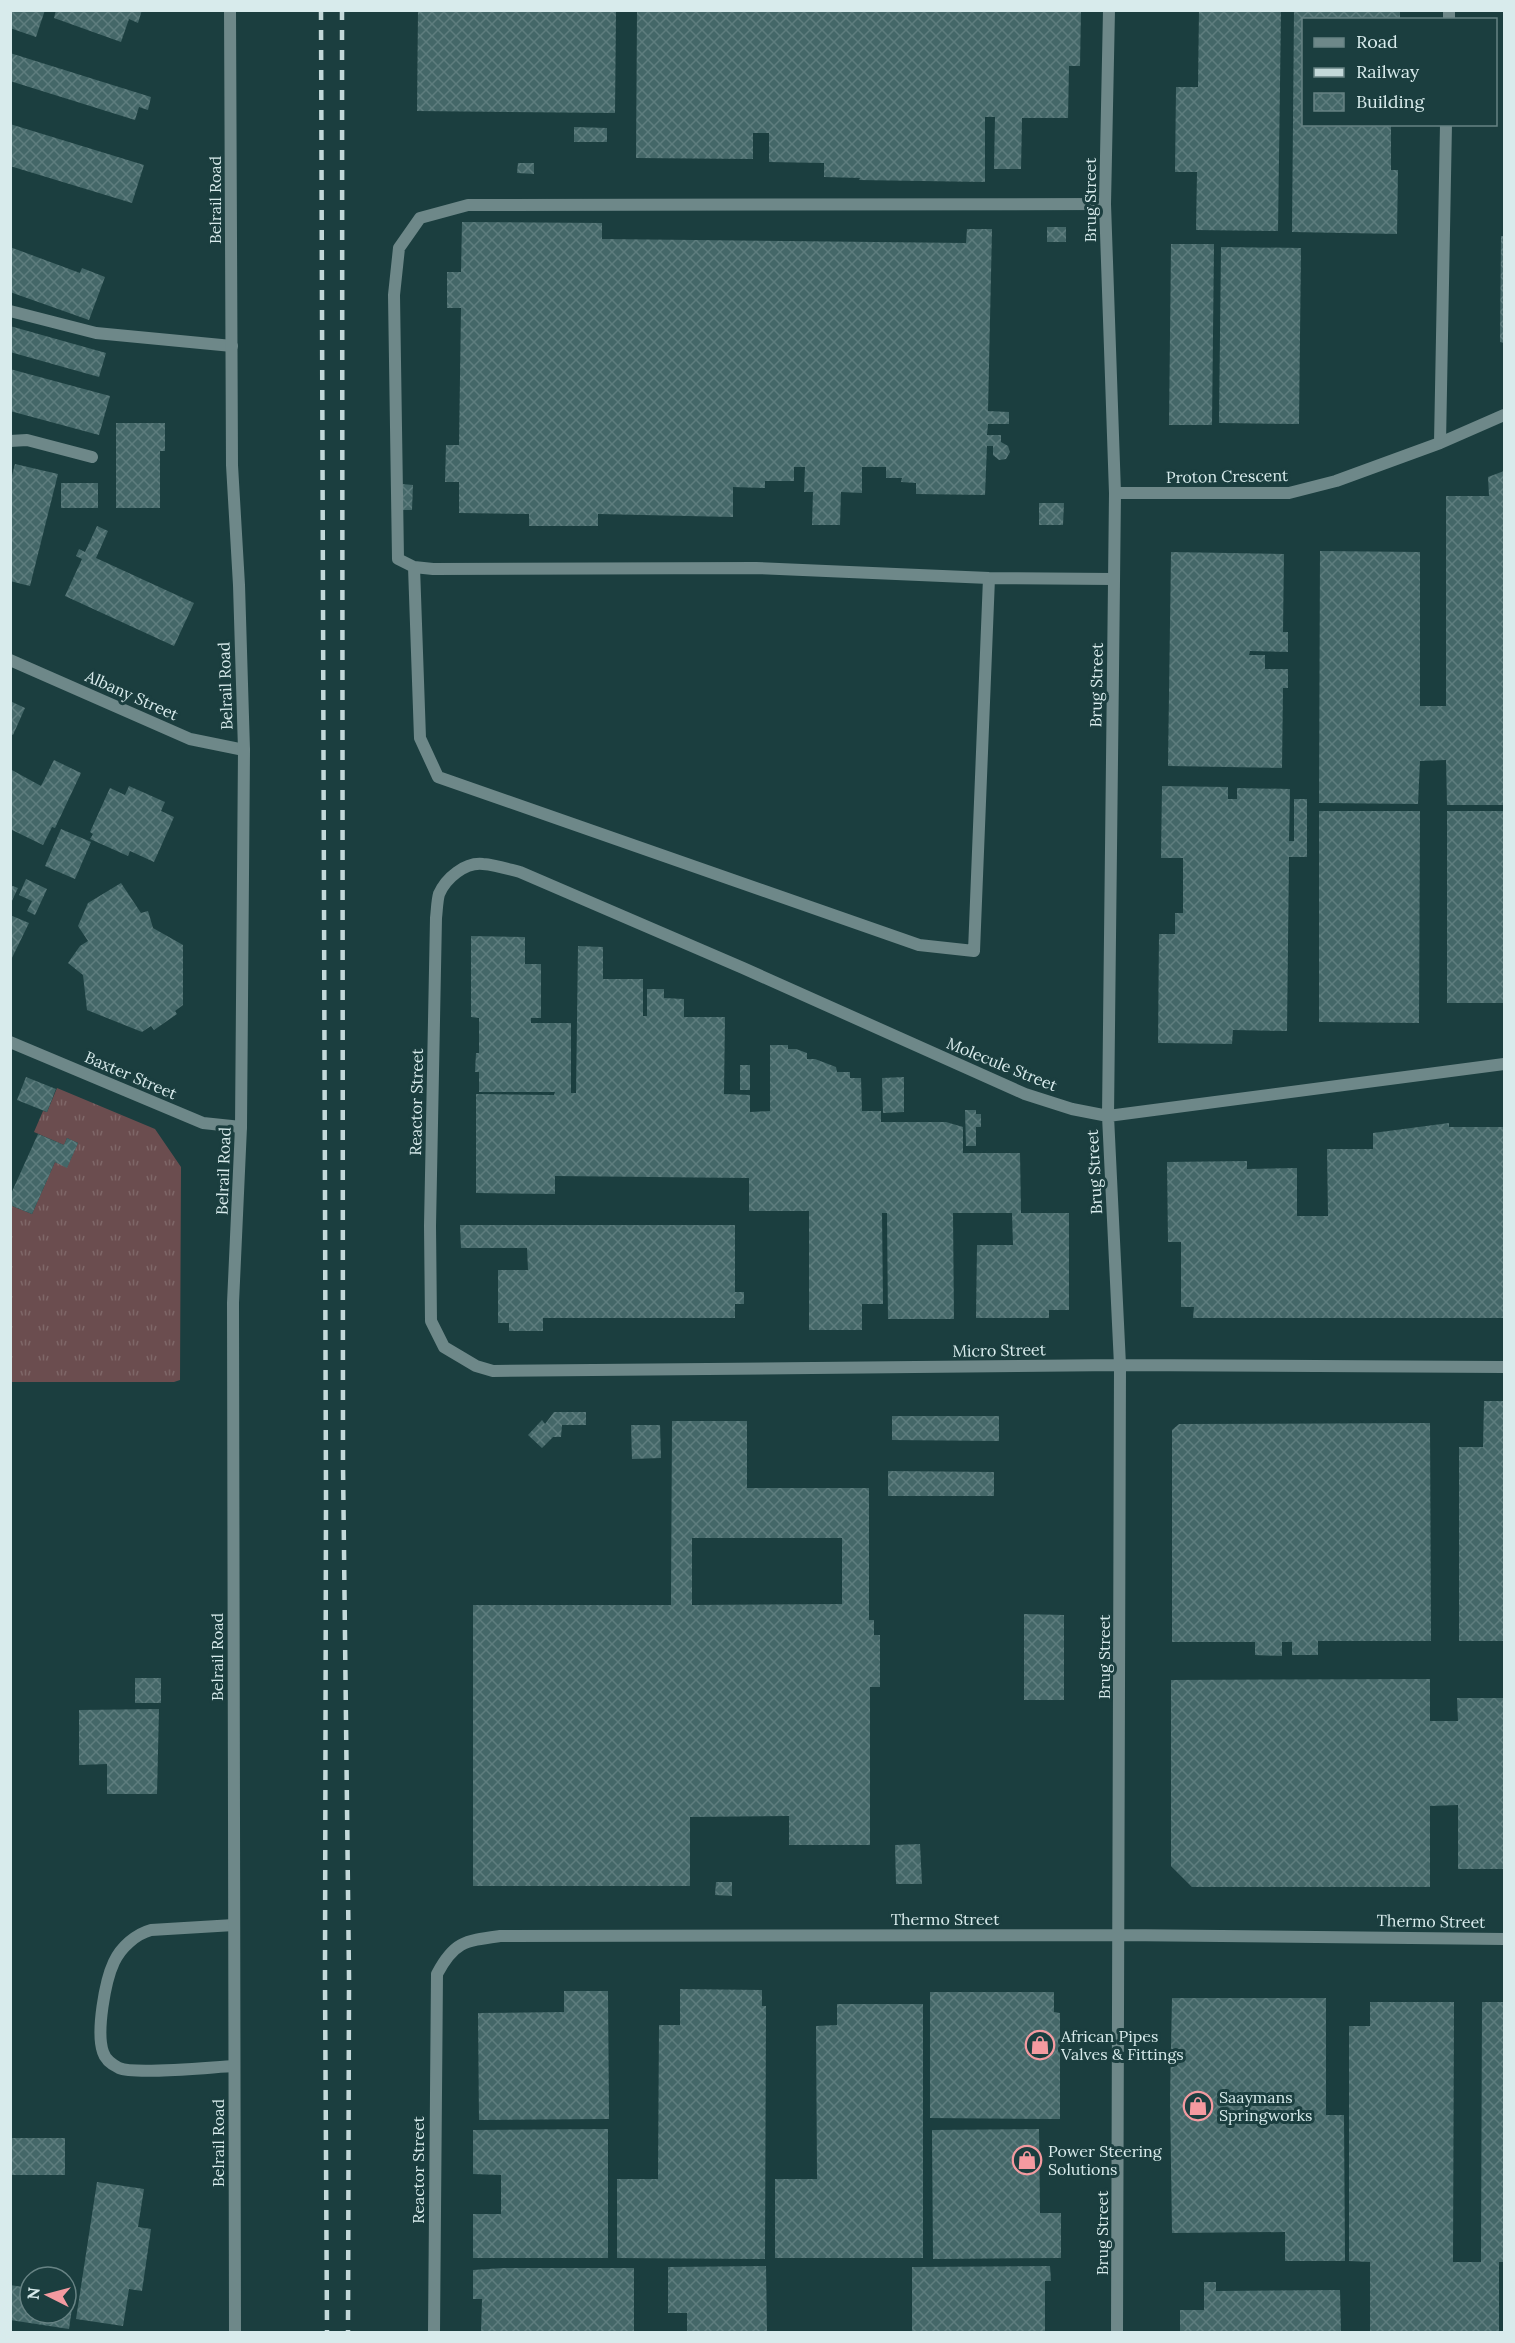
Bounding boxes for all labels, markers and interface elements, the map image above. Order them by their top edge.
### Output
legend [1302,18,1497,126]
text: Road [1356,30,1398,53]
text: Railway [1356,60,1420,83]
text: Building [1356,90,1426,113]
street label: Belrail Road [205,155,225,244]
street label: Brug Street [1080,157,1100,242]
street label: Proton Crescent [1166,465,1289,487]
street label: Belrail Road [213,641,237,730]
street label: Brug Street [1085,642,1107,728]
street label: Albany Street [82,665,182,725]
street label: Molecule Street [944,1033,1061,1096]
street label: Baxter Street [82,1047,181,1104]
street label: Reactor Street [405,1047,427,1156]
street label: Belrail Road [211,1126,235,1215]
street label: Brug Street [1082,1128,1106,1215]
street label: Micro Street [952,1339,1047,1361]
street label: Belrail Road [207,1612,227,1701]
street label: Brug Street [1094,1614,1114,1699]
street label: Thermo Street [891,1909,1000,1929]
street label: Thermo Street [1377,1910,1486,1932]
place label: African Pipes Valves & Fittings [1060,2026,1184,2064]
shop icon: African Pipes Valves & Fittings [1024,2029,1056,2061]
place label: Saaymans Springworks [1219,2087,1313,2125]
shop icon: Saaymans Springworks [1182,2090,1214,2122]
street label: Belrail Road [208,2098,228,2187]
street label: Reactor Street [408,2116,428,2224]
place label: Power Steering Solutions [1048,2141,1163,2179]
shop icon: Power Steering Solutions [1011,2144,1043,2176]
street label: Brug Street [1092,2190,1112,2275]
north arrow [18,2265,78,2325]
text: N [22,2286,44,2301]

